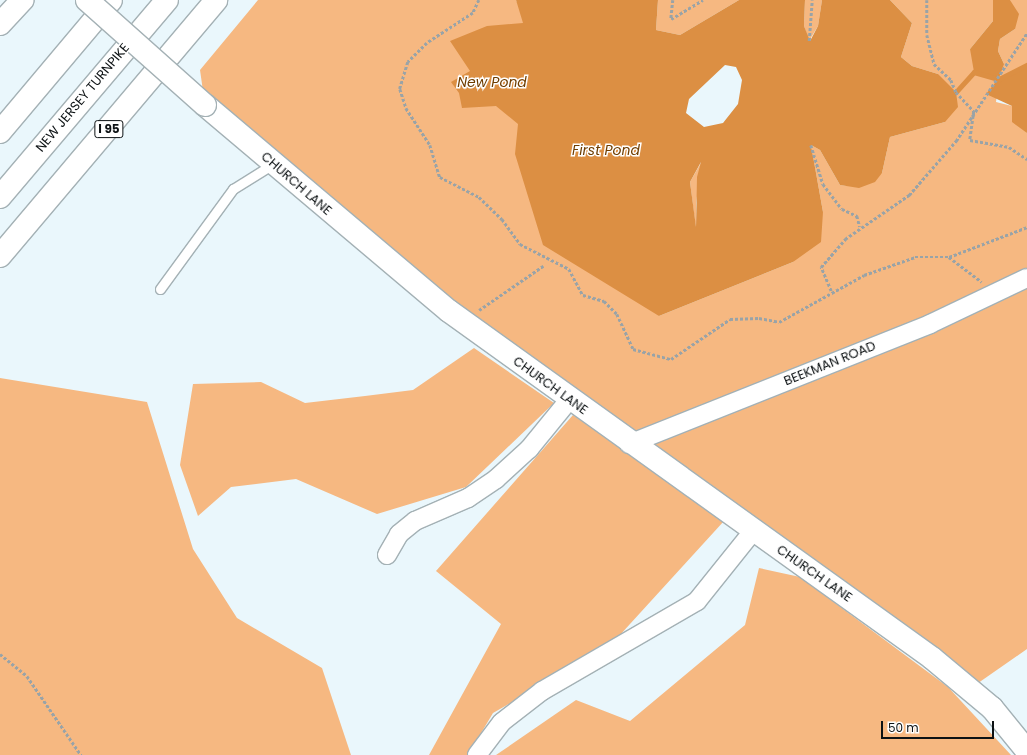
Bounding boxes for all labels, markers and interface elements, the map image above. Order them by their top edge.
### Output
street label: NEW JERSEY TURNPIKE [33,41,133,155]
water label: New Pond [457,74,527,90]
road number: I 95 [94,119,124,139]
water label: First Pond [572,142,640,158]
street label: CHURCH LANE [258,149,334,219]
street label: BEEKMAN ROAD [782,338,878,390]
street label: CHURCH LANE [510,354,590,418]
street label: CHURCH LANE [773,542,855,606]
scale bar [883,713,996,739]
text: 50 m [888,719,919,736]

